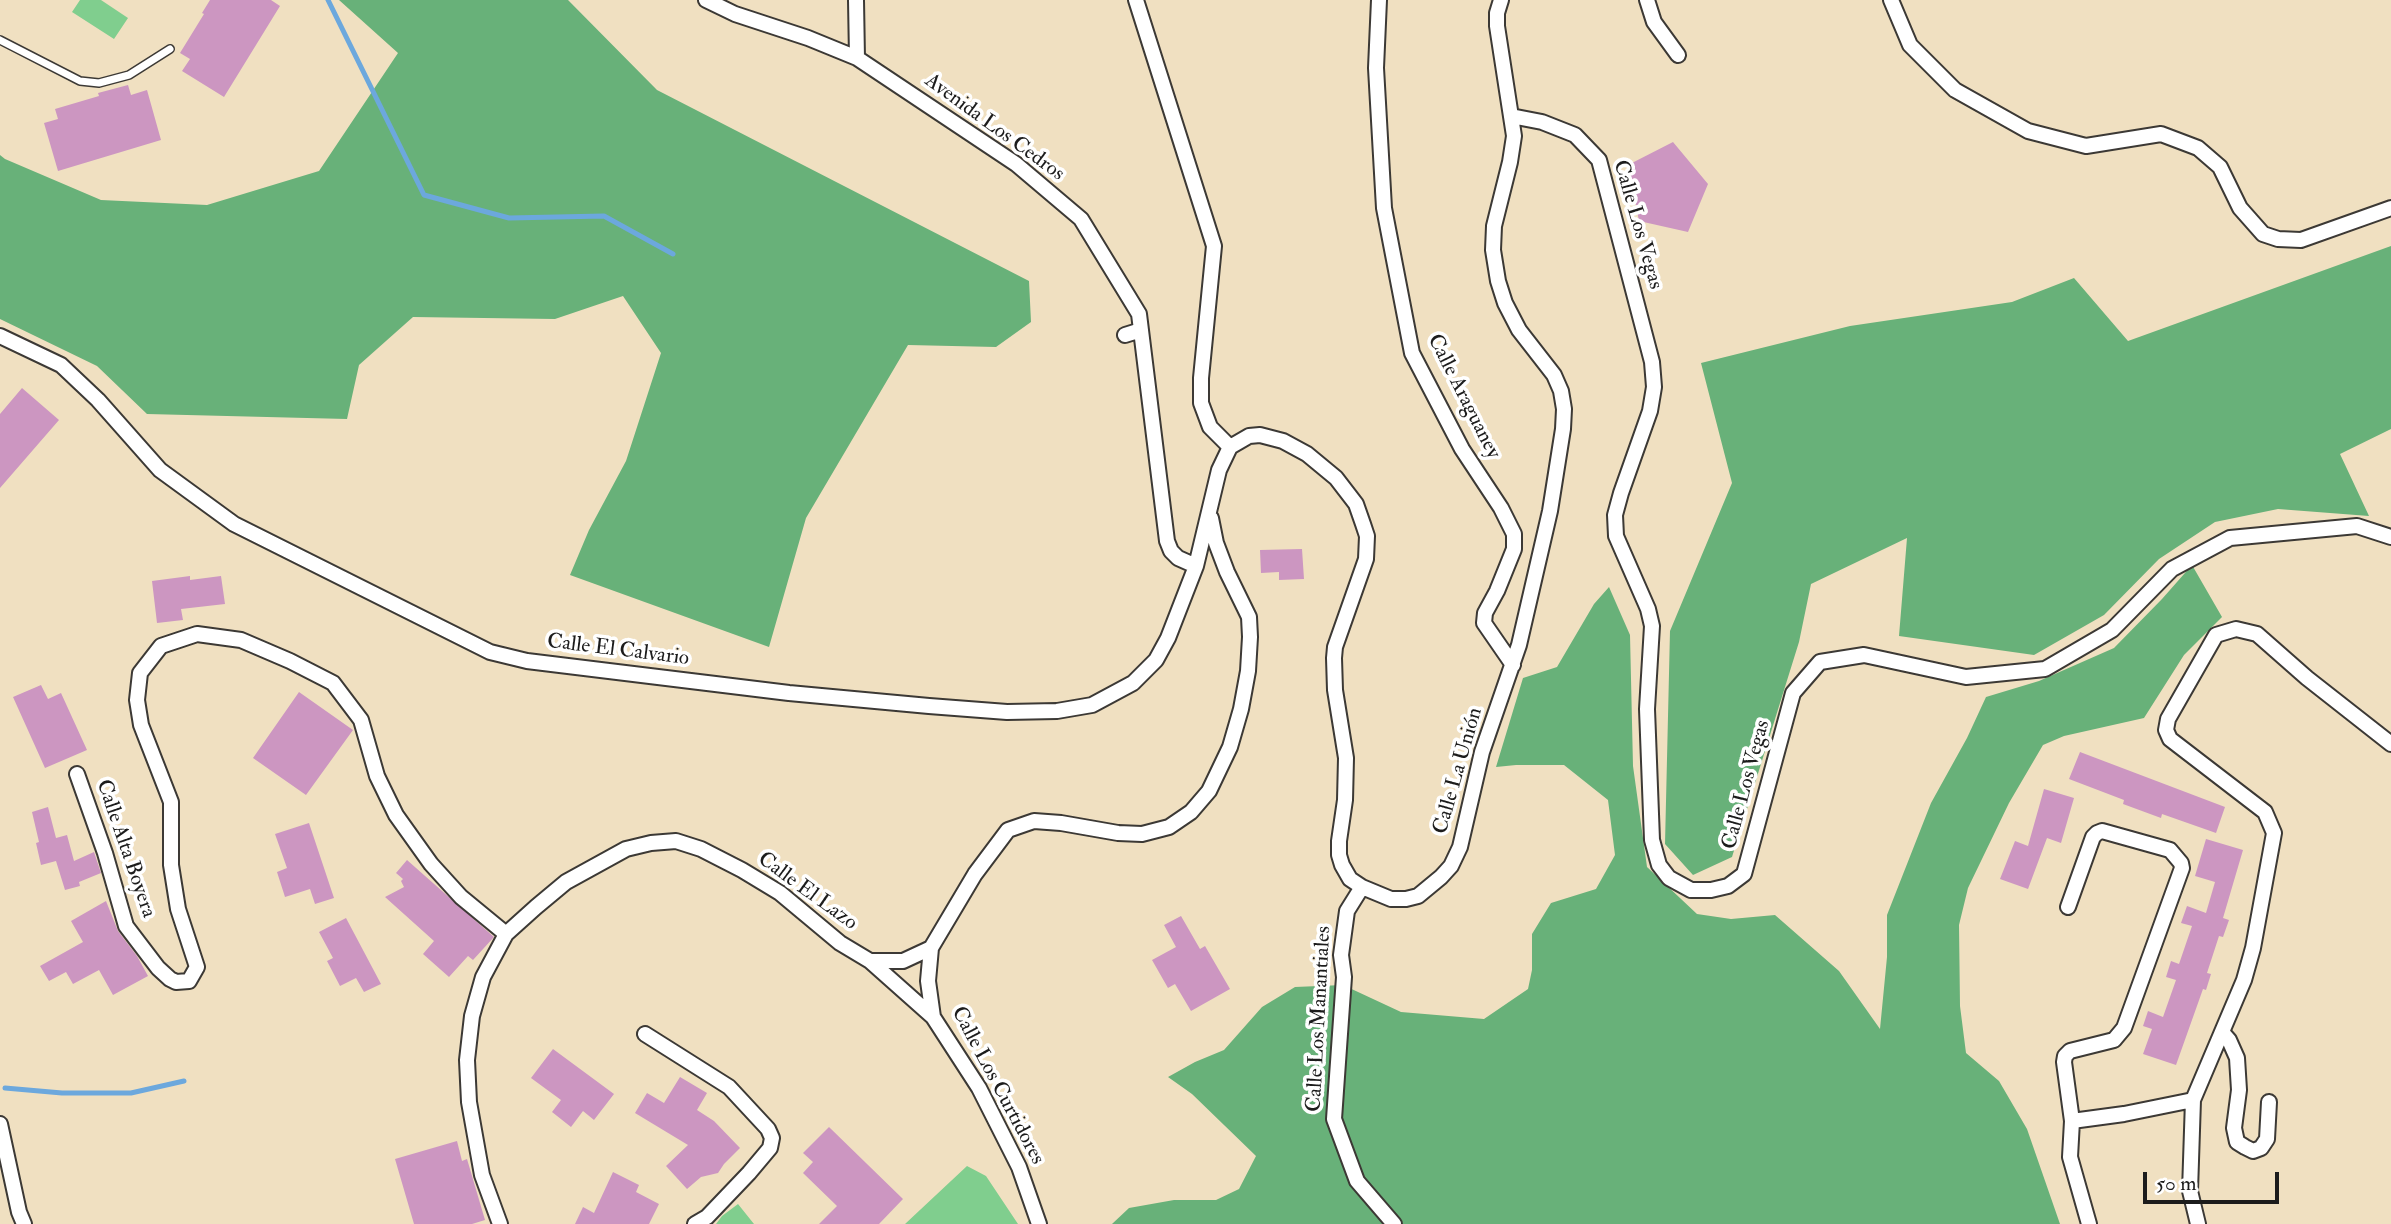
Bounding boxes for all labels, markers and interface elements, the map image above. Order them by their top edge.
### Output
street label: Avenida Los Cedros [919,69,1069,187]
street label: Calle Los Vegas [1607,158,1667,292]
street label: Calle Araguaney [1421,330,1505,464]
street label: Calle El Calvario [546,630,690,672]
street label: Calle La Unión [1429,705,1489,837]
street label: Calle Los Vegas [1718,718,1776,852]
street label: Calle Alta Boyera [90,777,160,921]
street label: Calle El Lazo [752,847,862,937]
street label: Calle Los Manantiales [1303,925,1337,1113]
street label: Calle Los Curtidores [945,1003,1049,1169]
scale bar [2146,1158,2282,1202]
text: 50 m [2156,1170,2197,1197]

